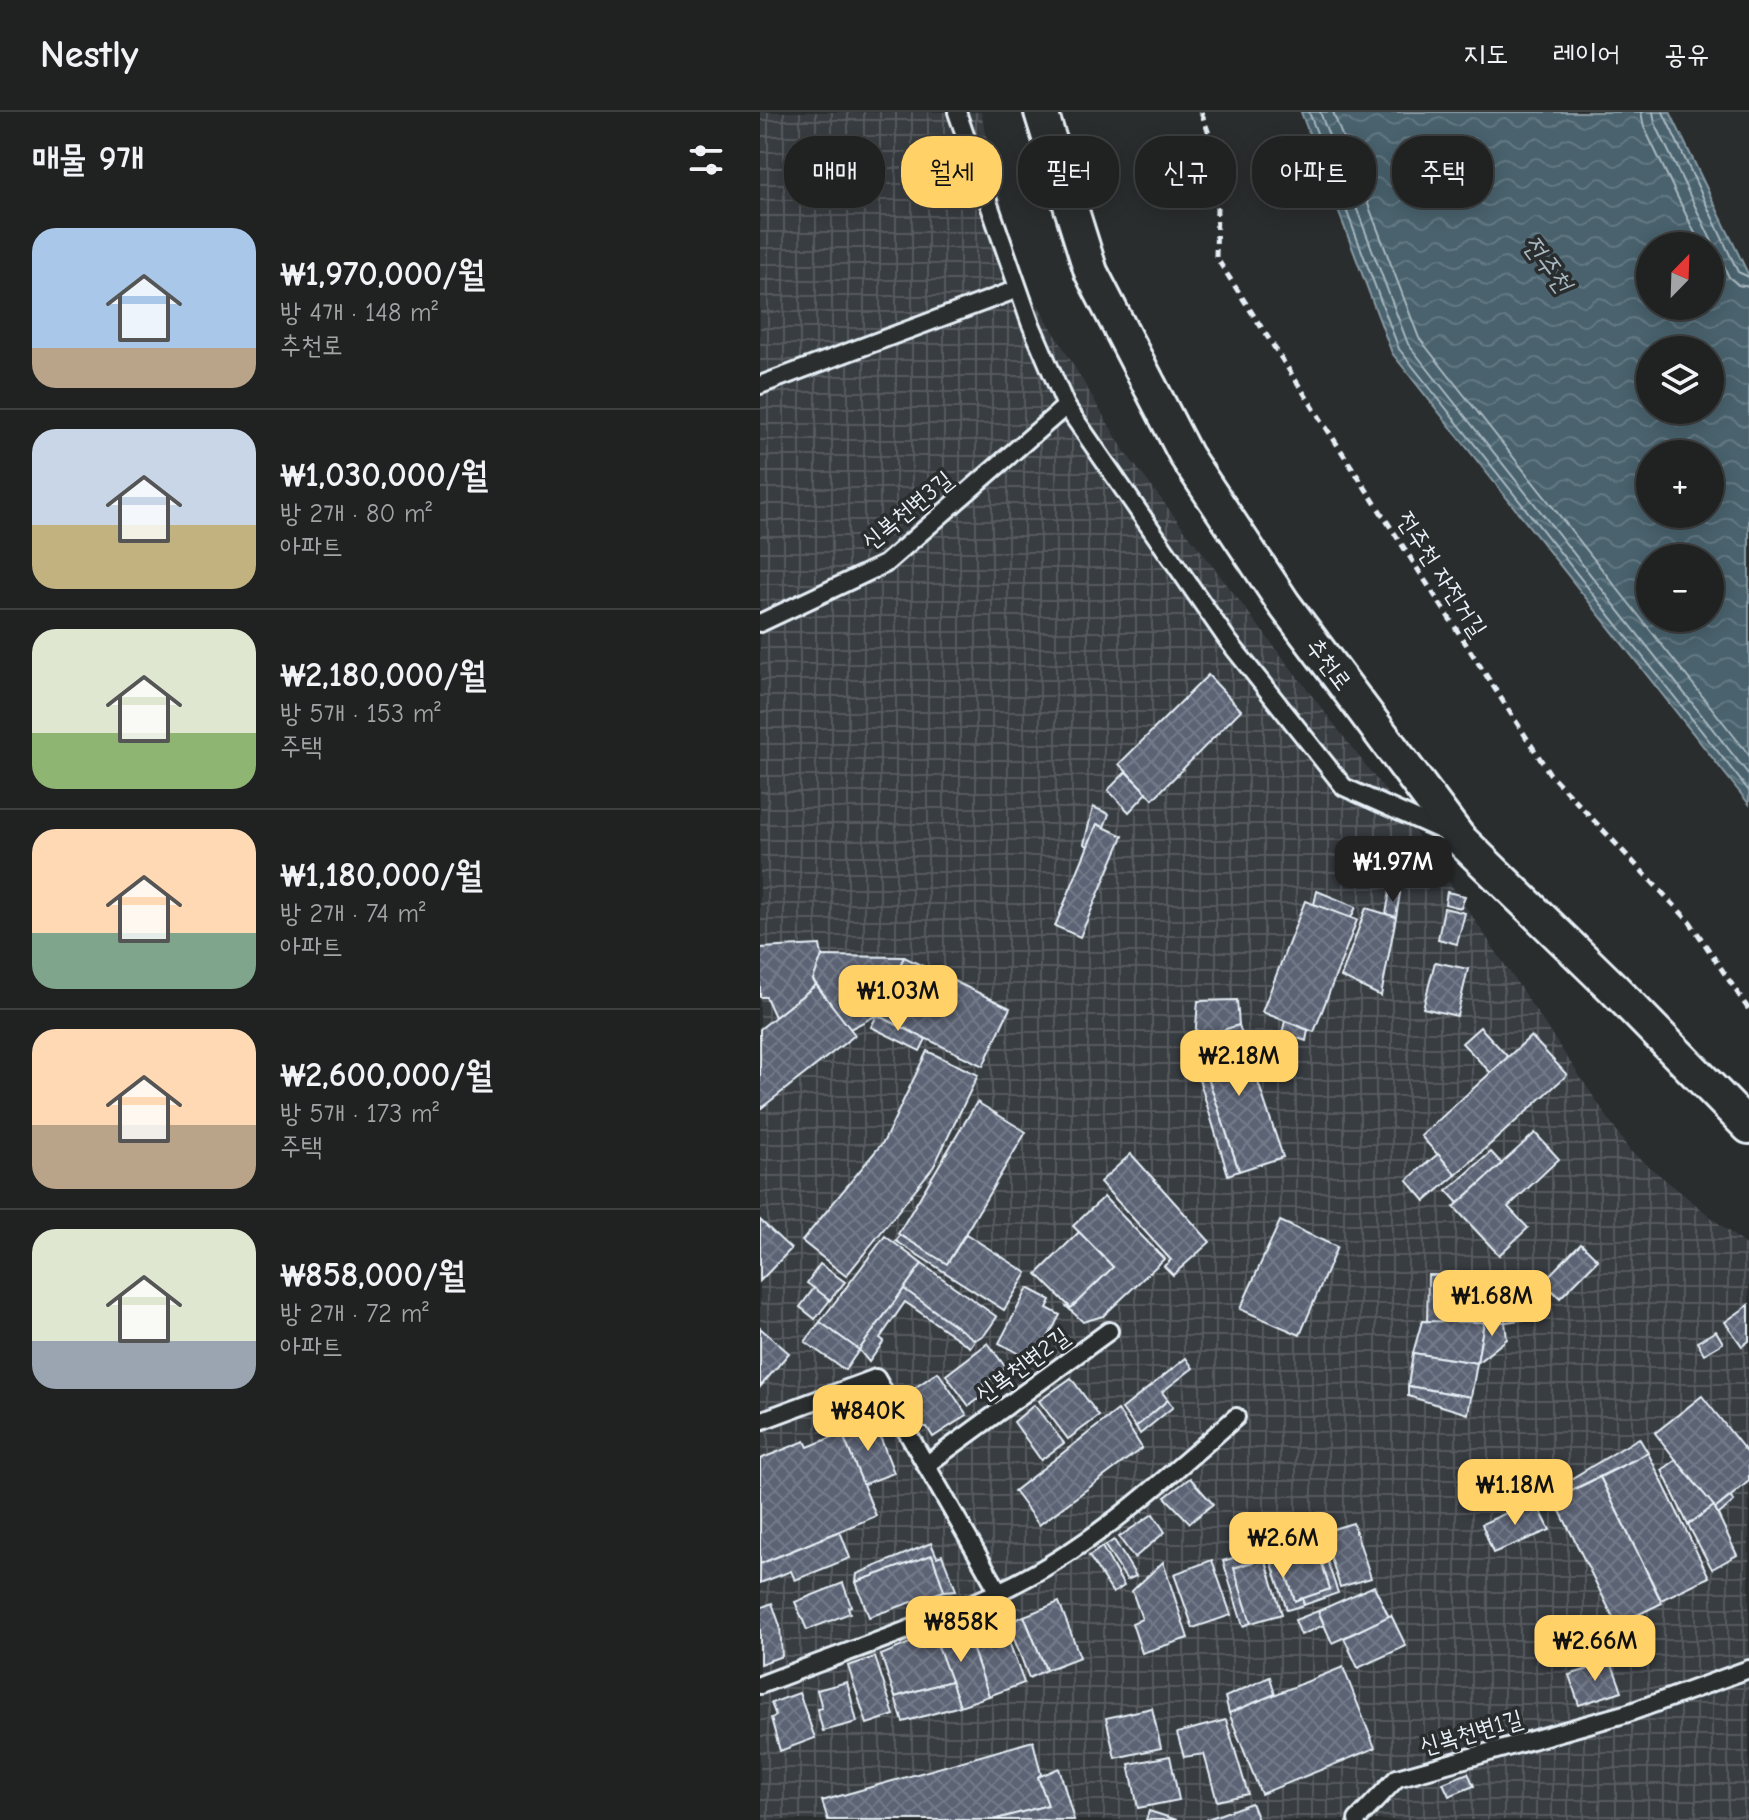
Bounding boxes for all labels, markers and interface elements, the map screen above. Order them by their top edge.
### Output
text: Nestly [40,33,138,77]
text: 지도 [1463,38,1508,70]
text: 레이어 [1552,38,1620,70]
text: 공유 [1664,38,1709,70]
chip: 매매 [784,136,885,208]
chip: 월세 [901,136,1002,208]
chip: 필터 [1018,136,1119,208]
chip: 신규 [1135,136,1236,208]
chip: 아파트 [1252,136,1376,208]
chip: 주택 [1392,136,1493,208]
icon: filters [684,138,728,182]
text: 매물 9개 [32,139,144,179]
water label: 전주천 [1516,230,1580,301]
north arrow [1636,232,1724,320]
map controls [1636,232,1724,632]
text: ₩1,970,000/월 [280,254,485,294]
icon: home [96,260,192,356]
text: 방 4개 · 148 m² [280,298,438,328]
text: 추천로 [280,331,343,361]
button: layers [1636,336,1724,424]
button: + [1636,440,1724,528]
text: ₩1,030,000/월 [280,455,488,495]
icon: home [96,461,192,557]
street label: 신복천변3길 [856,465,958,555]
text: 방 2개 · 80 m² [280,499,432,529]
street label: 전주천 자전거길 [1391,506,1493,642]
text: 아파트 [280,532,343,562]
button: − [1636,544,1724,632]
street label: 추천로 [1300,632,1358,696]
text: ₩2,180,000/월 [280,655,486,695]
icon: home [96,661,192,757]
text: 방 5개 · 153 m² [280,699,441,729]
text: 주택 [280,732,322,762]
pin: ₩1.97M [1328,836,1458,904]
text: ₩1.97M [1353,847,1433,877]
text: ₩1,180,000/월 [280,855,482,895]
icon: home [96,861,192,957]
text: 방 2개 · 74 m² [280,899,426,929]
text: 아파트 [280,932,343,962]
pin: ₩1.03M [833,965,963,1033]
text: ₩1.03M [857,976,939,1006]
pin: ₩2.18M [1174,1030,1304,1098]
text: ₩2.18M [1198,1041,1280,1071]
text: ₩2,600,000/월 [280,1055,493,1095]
icon: home [96,1061,192,1157]
text: 방 5개 · 173 m² [280,1099,439,1129]
text: 주택 [280,1132,322,1162]
text: ₩858,000/월 [280,1255,465,1295]
icon: home [96,1261,192,1357]
pin: ₩1.68M [1427,1270,1557,1338]
text: ₩1.68M [1451,1281,1533,1311]
text: 방 2개 · 72 m² [280,1299,429,1329]
street label: 신복천변2길 [970,1322,1074,1408]
text: 아파트 [280,1332,343,1362]
pin: ₩840K [812,1385,924,1453]
text: ₩840K [831,1396,905,1426]
pin: ₩1.18M [1450,1459,1580,1527]
text: ₩1.18M [1476,1470,1554,1500]
pin: ₩2.6M [1227,1512,1339,1580]
text: ₩2.6M [1247,1523,1319,1553]
pin: ₩858K [905,1596,1017,1664]
text: ₩858K [924,1607,998,1637]
pin: ₩2.66M [1530,1615,1660,1683]
text: ₩2.66M [1552,1626,1638,1656]
street label: 신복천변1길 [1416,1704,1526,1760]

